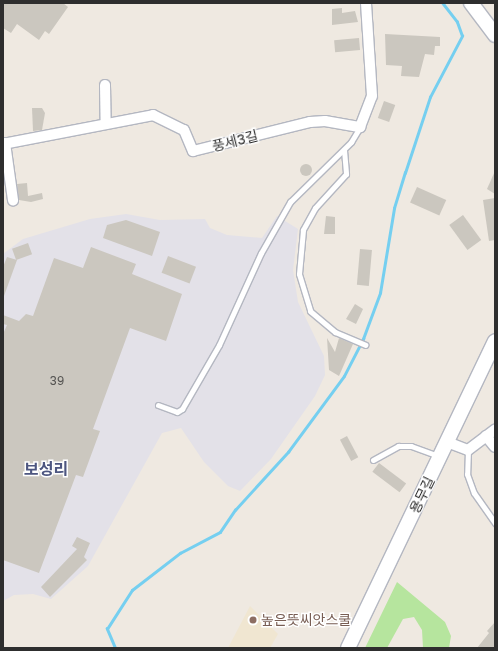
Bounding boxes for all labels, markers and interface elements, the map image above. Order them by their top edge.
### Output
street label: 풍세3길 [210,127,260,155]
house number: 39 [50,374,64,388]
district label: 보성리 [24,459,68,479]
street label: 용무길 [406,474,438,516]
place label: 높은뜻씨앗스쿨 [261,612,351,628]
marker: 높은뜻씨앗스쿨 [248,615,258,625]

